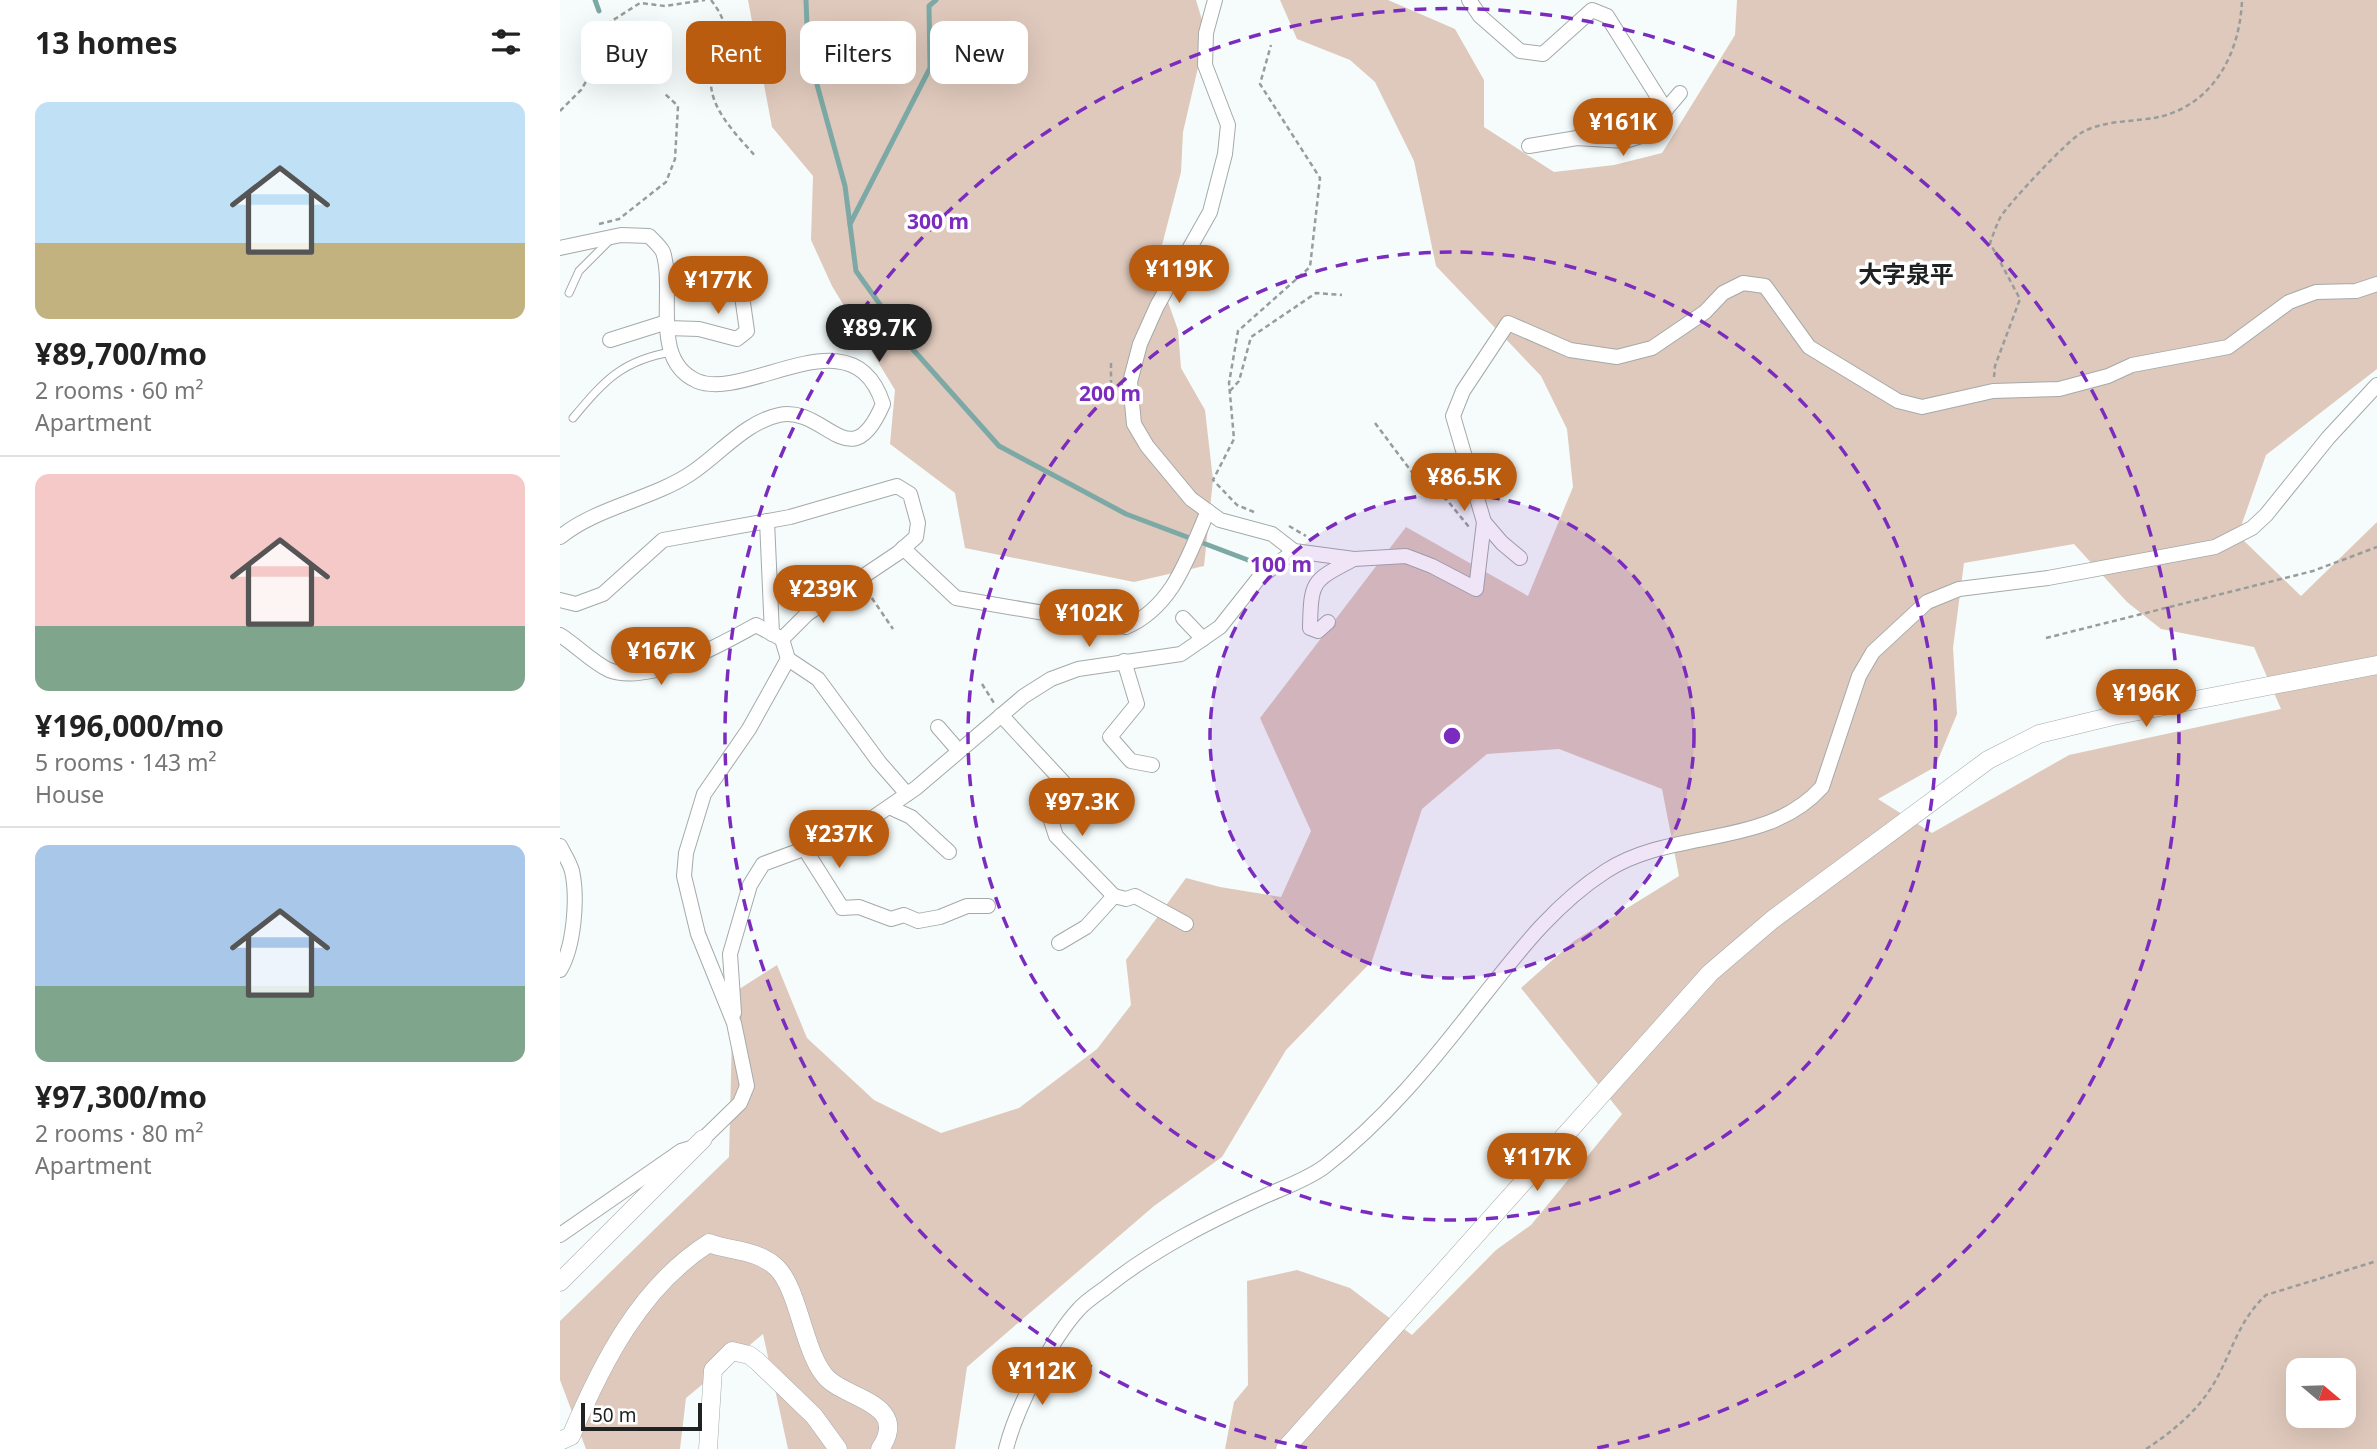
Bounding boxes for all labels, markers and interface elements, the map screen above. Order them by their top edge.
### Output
chip: Buy [581,21,672,84]
chip: Rent [686,21,786,84]
chip: Filters [800,21,916,84]
chip: New [930,21,1028,84]
text: 13 homes [35,22,178,63]
icon: filters [487,23,525,61]
pin: ¥161K [1574,99,1672,158]
text: ¥161K [1589,105,1657,137]
icon: home [217,147,343,273]
text: 300 m [907,207,969,235]
pin: ¥119K [1130,246,1228,305]
text: ¥119K [1145,252,1213,284]
pin: ¥177K [669,256,767,316]
district label: 大字泉平 [1858,257,1954,290]
text: ¥177K [684,263,752,295]
pin: ¥89.7K [822,304,936,364]
text: ¥89.7K [842,311,916,343]
text: ¥89,700/mo [35,333,207,374]
text: 2 rooms · 60 m² [35,374,204,406]
text: 200 m [1079,379,1141,407]
text: Apartment [35,406,152,438]
pin: ¥86.5K [1407,454,1521,513]
text: ¥86.5K [1427,460,1501,492]
icon: home [217,519,343,645]
text: 100 m [1250,550,1312,578]
pin: ¥239K [774,566,872,625]
text: ¥239K [789,572,857,604]
pin: ¥102K [1040,590,1138,649]
text: ¥102K [1055,596,1123,628]
pin: ¥167K [612,628,710,687]
text: ¥167K [627,634,695,666]
pin: ¥196K [2097,670,2195,729]
text: ¥196K [2112,676,2180,708]
text: ¥196,000/mo [35,705,224,746]
centre of rings [1440,724,1464,748]
text: 5 rooms · 143 m² [35,746,217,778]
text: House [35,778,104,810]
pin: ¥97.3K [1025,778,1139,838]
text: ¥97.3K [1045,785,1119,817]
pin: ¥237K [790,810,888,870]
text: ¥237K [805,817,873,849]
icon: home [217,890,343,1016]
text: ¥97,300/mo [35,1076,207,1117]
text: 2 rooms · 80 m² [35,1117,204,1149]
pin: ¥117K [1488,1134,1586,1193]
text: ¥117K [1503,1140,1571,1172]
text: Apartment [35,1149,152,1181]
pin: ¥112K [993,1348,1091,1407]
text: ¥112K [1008,1354,1076,1386]
north arrow [2286,1358,2356,1428]
map controls [2286,1358,2356,1428]
scale bar [581,1400,702,1432]
text: 50 m [592,1402,636,1428]

